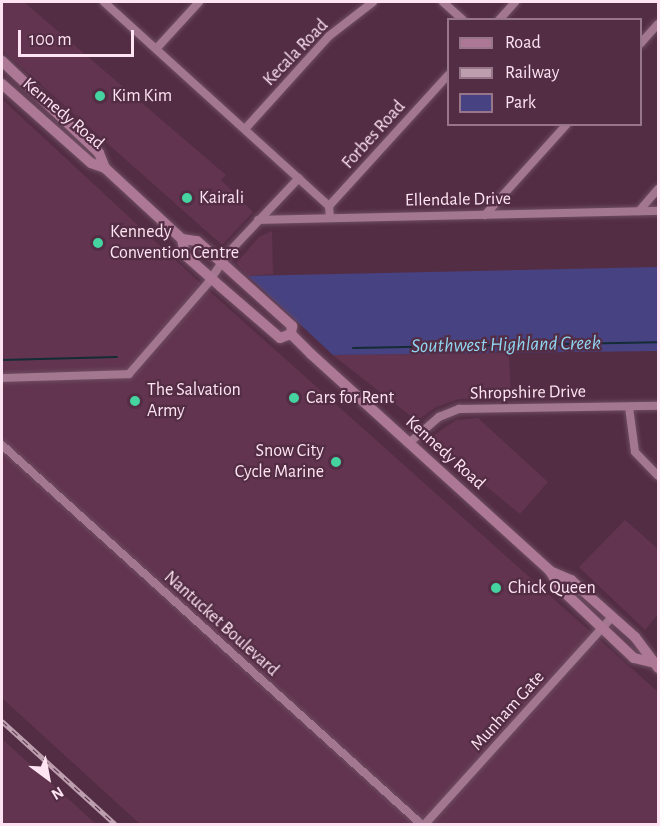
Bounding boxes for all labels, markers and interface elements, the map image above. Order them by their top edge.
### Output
street label: Kecala Road [259,15,333,91]
scale bar [21,18,136,56]
legend [447,18,642,126]
text: 100 m [29,31,72,49]
text: Road [505,34,541,52]
text: Railway [505,64,559,82]
street label: Kennedy Road [18,74,108,154]
place label: Kim Kim [112,85,172,107]
marker: Kim Kim [93,89,107,103]
text: Park [505,94,536,112]
street label: Forbes Road [338,96,410,174]
place label: Kairali [199,187,244,209]
street label: Ellendale Drive [405,188,511,212]
marker: Kairali [180,191,194,205]
place label: Kennedy Convention Centre [110,222,239,264]
marker: Kennedy Convention Centre [91,236,105,250]
water label: Southwest Highland Creek [411,331,601,359]
place label: The Salvation Army [147,380,241,422]
street label: Shropshire Drive [470,381,586,405]
place label: Cars for Rent [306,387,394,409]
marker: Cars for Rent [287,391,301,405]
marker: The Salvation Army [128,394,142,408]
street label: Kennedy Road [401,411,489,495]
place label: Snow City Cycle Marine [235,441,324,484]
marker: Snow City Cycle Marine [329,455,343,469]
street label: Nantucket Boulevard [159,567,283,681]
place label: Chick Queen [508,577,596,599]
marker: Chick Queen [489,581,503,595]
street label: Munham Gate [467,667,549,755]
north arrow [18,748,78,808]
text: N [49,784,66,803]

